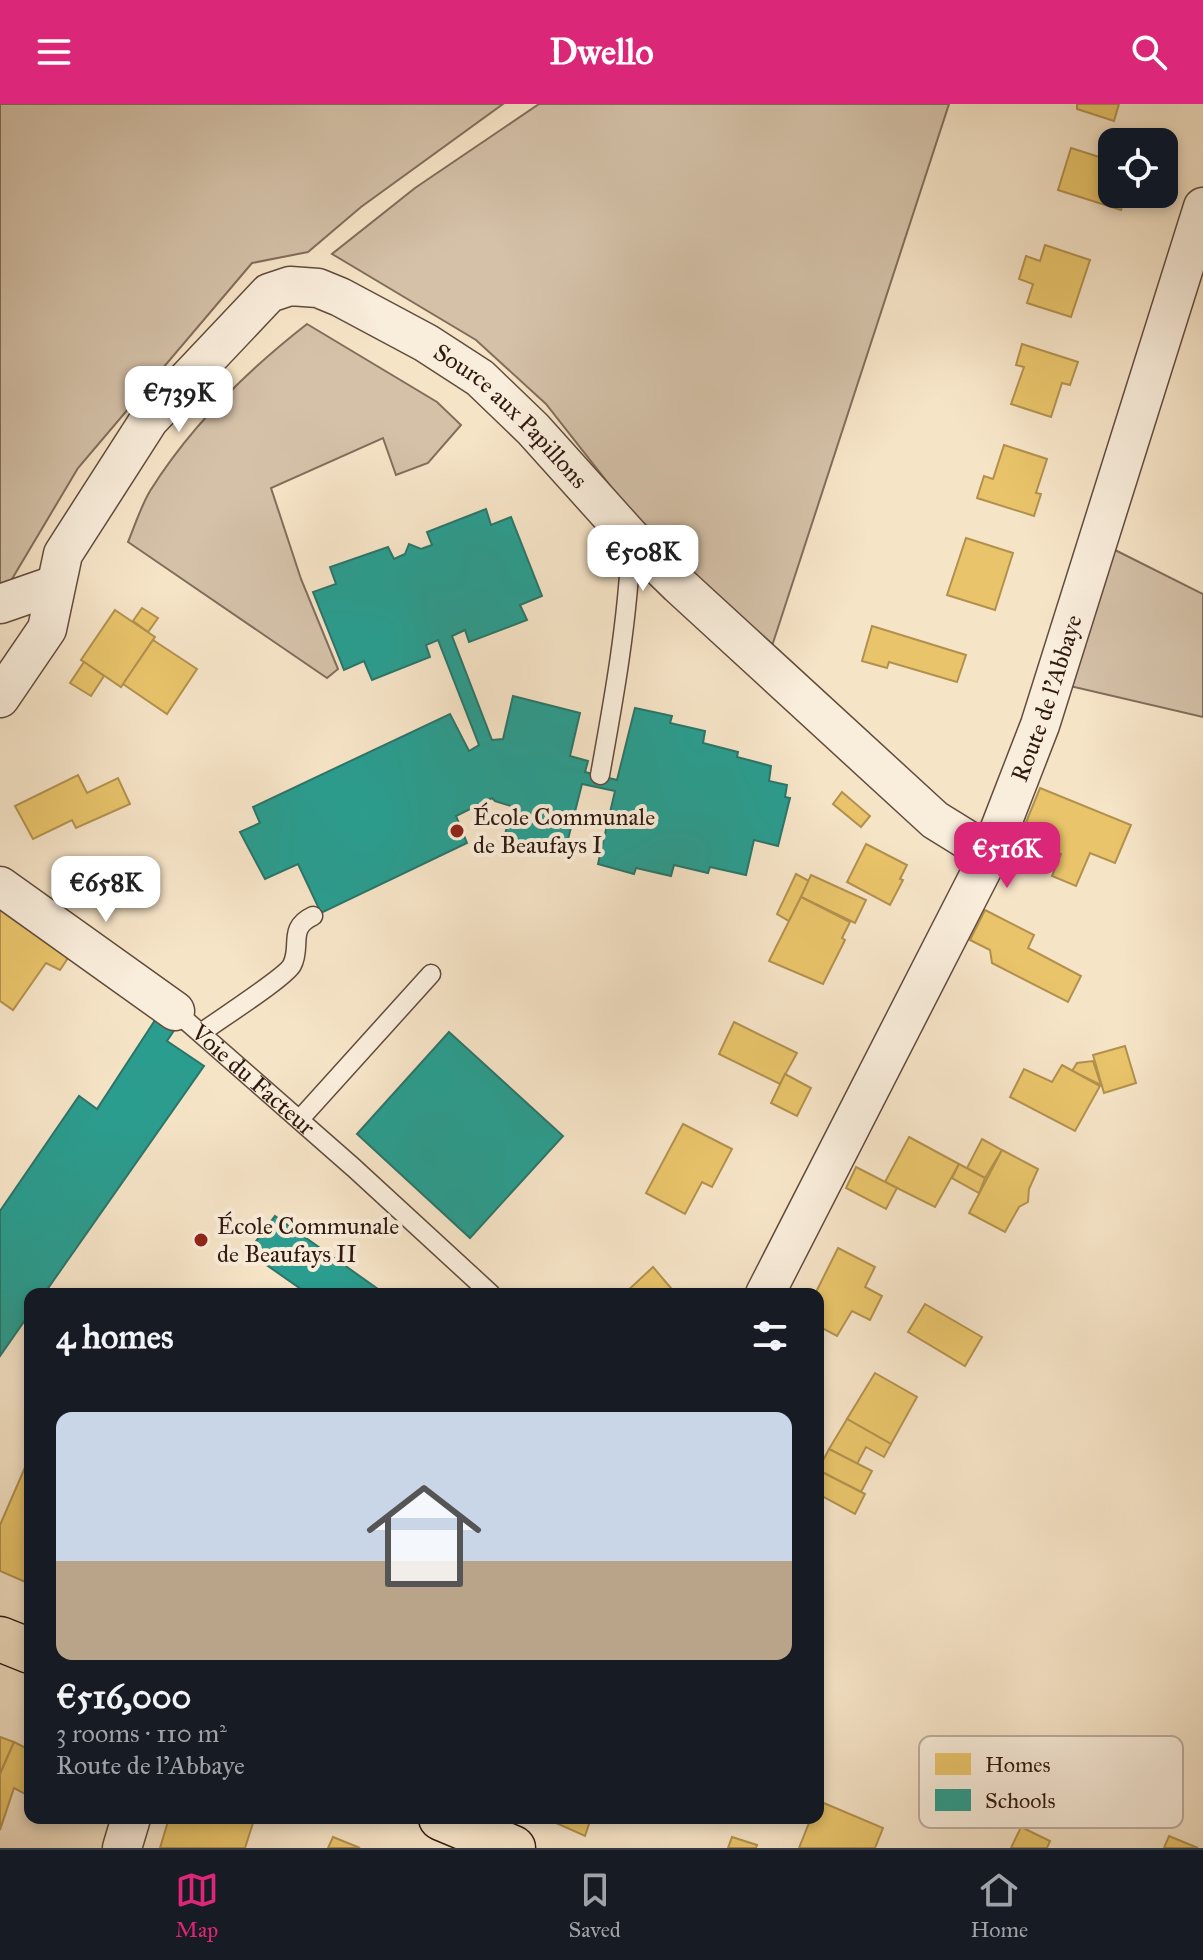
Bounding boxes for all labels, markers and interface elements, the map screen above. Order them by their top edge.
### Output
icon: menu [32,30,76,74]
text: Dwello [549,30,654,74]
icon: search [1127,30,1171,74]
map controls [1098,128,1178,208]
button: locate [1098,128,1178,208]
street label: Source aux Papillons [428,337,594,495]
pin: €739K [123,366,235,434]
text: €739K [143,376,215,408]
pin: €508K [587,525,699,593]
text: €508K [605,535,681,567]
street label: Route de l'Abbaye [1004,611,1089,786]
place label: École Communale de Beaufays I [473,802,655,860]
marker: École Communale de Beaufays I [448,822,466,840]
pin: €516K [951,822,1063,890]
text: €516K [972,832,1042,864]
pin: €658K [50,856,162,924]
text: €658K [69,866,143,898]
street label: Voie du Facteur [184,1017,321,1142]
place label: École Communale de Beaufays II [217,1211,399,1269]
marker: École Communale de Beaufays II [192,1231,210,1249]
icon: filters [748,1314,792,1358]
text: 4 homes [56,1316,173,1357]
icon: home [352,1464,496,1608]
text: €516,000 [56,1676,191,1717]
text: 3 rooms · 110 m² [56,1717,227,1749]
legend [919,1736,1183,1828]
text: Route de l'Abbaye [56,1749,245,1781]
text: Homes [985,1751,1051,1778]
text: Schools [985,1787,1055,1814]
tab: Map [175,1868,219,1943]
tab: Saved [569,1868,621,1943]
tab: Home [971,1868,1028,1943]

